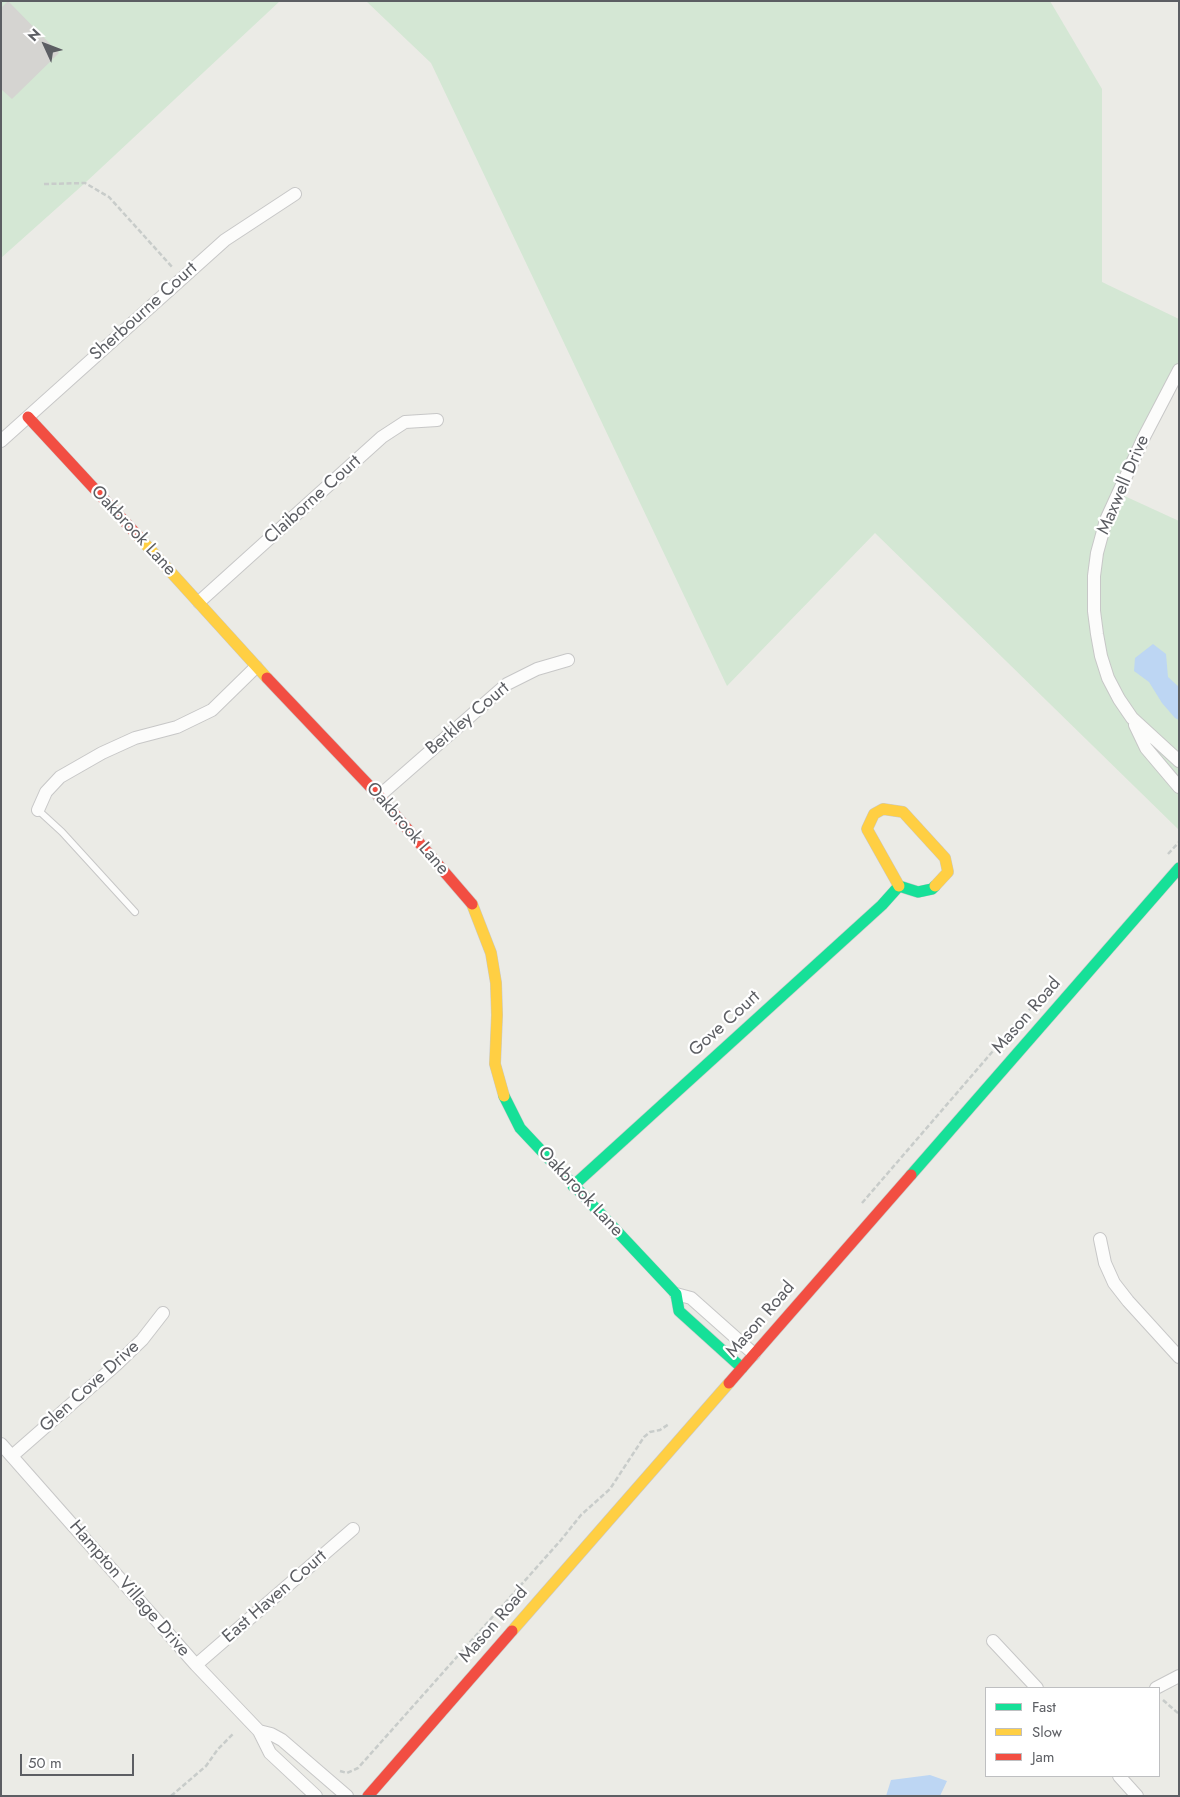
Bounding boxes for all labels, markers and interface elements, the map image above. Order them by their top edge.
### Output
north arrow [20,20,70,70]
text: N [23,24,45,46]
street label: Sherbourne Court [86,258,202,366]
street label: Maxwell Drive [1093,432,1155,538]
street label: Claiborne Court [260,451,366,549]
street label: Oakbrook Lane [86,481,180,581]
street label: Berkley Court [422,678,514,760]
street label: Oakbrook Lane [361,778,453,880]
street label: Mason Road [988,973,1066,1059]
street label: Gove Court [685,987,765,1061]
street label: Oakbrook Lane [533,1142,627,1242]
street label: Mason Road [722,1277,800,1363]
street label: Glen Cove Drive [36,1337,144,1437]
street label: Hampton Village Drive [64,1517,194,1661]
street label: East Haven Court [219,1546,331,1648]
street label: Mason Road [455,1582,533,1668]
legend [985,1687,1160,1777]
text: Fast [1032,1696,1056,1718]
text: Slow [1032,1721,1062,1743]
scale bar [22,1744,136,1776]
text: Jam [1032,1746,1055,1768]
text: 50 m [28,1752,62,1774]

